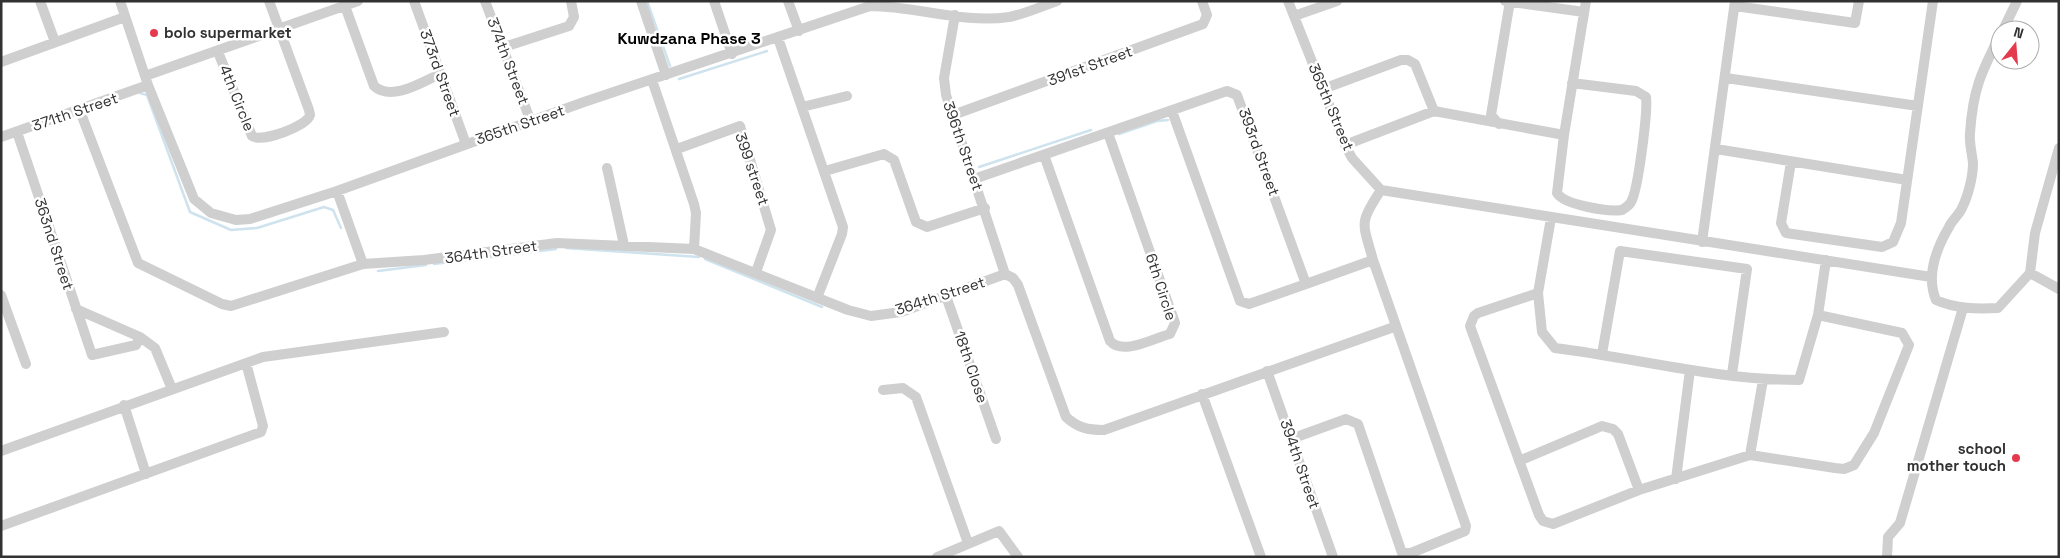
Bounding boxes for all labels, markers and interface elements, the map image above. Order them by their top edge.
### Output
street label: 374th Street [483,15,534,107]
north arrow [1990,20,2040,70]
place label: bolo supermarket [164,23,292,42]
text: N [2012,23,2026,43]
marker: bolo supermarket [148,27,160,39]
street label: 373rd Street [416,27,465,119]
district label: Kuwdzana Phase 3 [617,28,761,49]
street label: 391st Street [1045,41,1135,90]
street label: 365th Street [1305,60,1358,153]
street label: 4th Circle [216,62,259,134]
street label: 371th Street [29,88,120,135]
street label: 396th Street [939,99,988,193]
street label: 365th Street [473,100,567,149]
street label: 393rd Street [1235,105,1284,198]
street label: 399 street [731,130,774,208]
street label: 363nd Street [31,195,78,292]
street label: 364th Street [443,236,539,267]
street label: 6th Circle [1142,251,1181,323]
street label: 364th Street [892,272,987,319]
street label: 18th Close [950,328,993,405]
street label: 394th Street [1276,417,1325,511]
place label: school mother touch [1907,439,2006,475]
marker: school mother touch [2010,452,2022,464]

